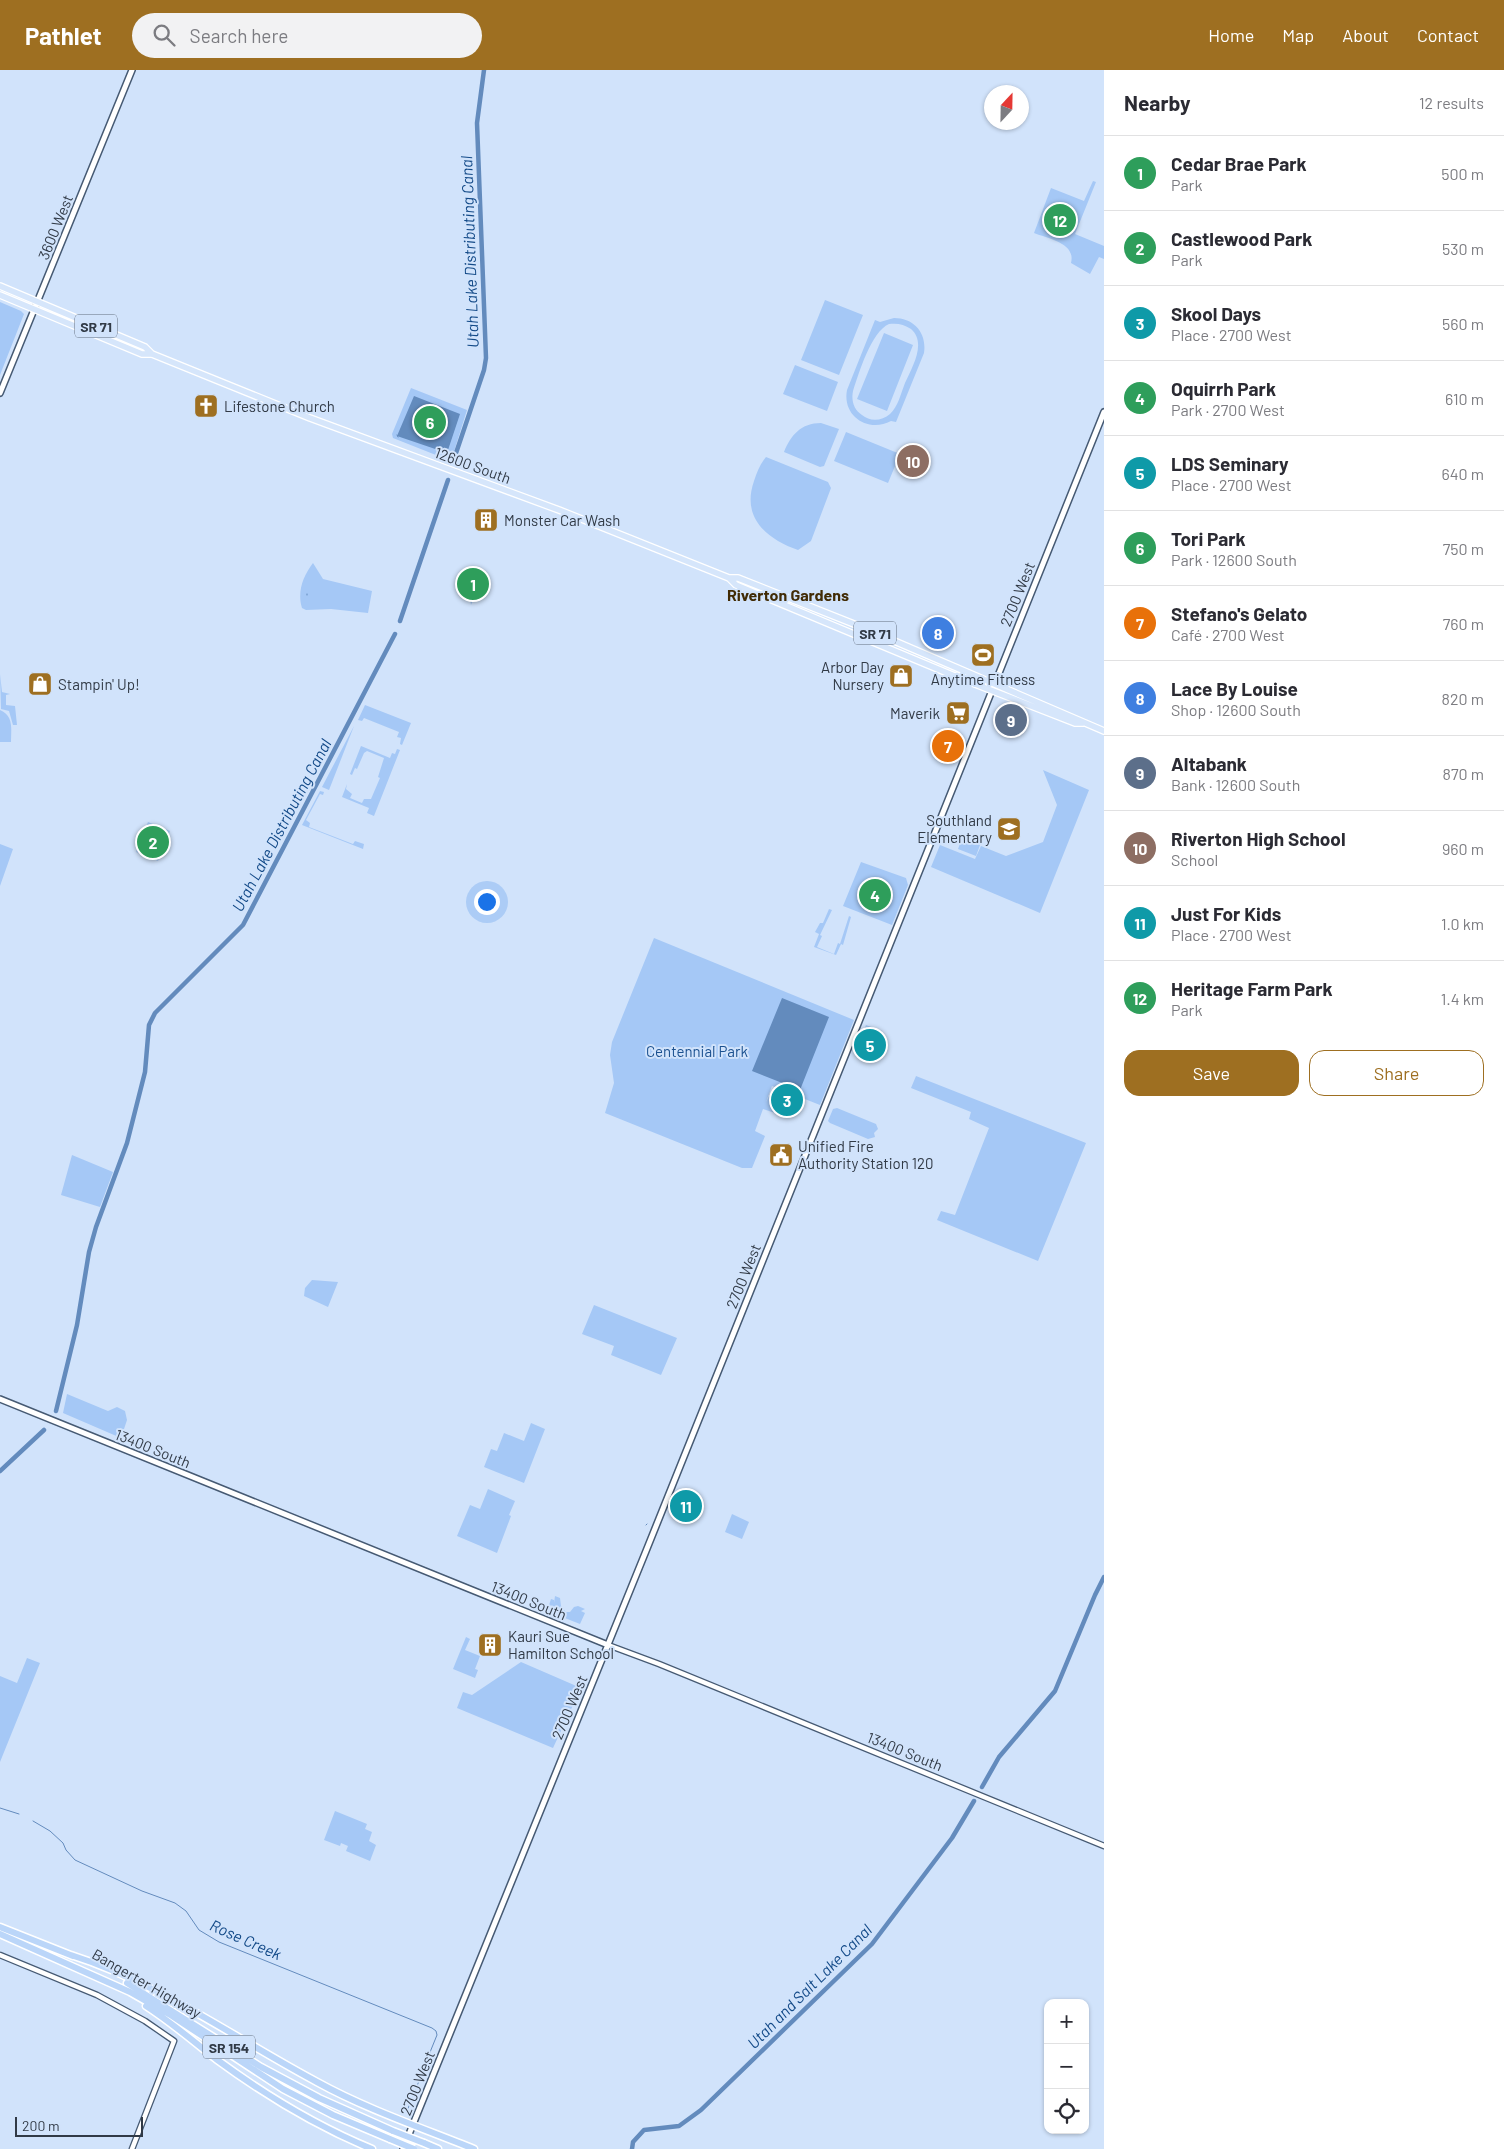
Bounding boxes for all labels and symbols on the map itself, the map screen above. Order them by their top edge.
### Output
north arrow [984,85,1029,130]
water label: Utah Lake Distributing Canal [456,155,482,348]
street label: 3600 West [34,192,76,262]
pin: 12 [1044,201,1076,239]
road number: SR 71 [75,315,117,338]
church icon: Lifestone Church [193,393,219,419]
place label: Lifestone Church [224,397,335,415]
pin: 6 [414,403,446,441]
pin: 10 [897,442,929,480]
street label: 12600 South [433,443,513,487]
building icon: Monster Car Wash [473,507,499,533]
place label: Monster Car Wash [504,511,620,529]
street label: 2700 West [996,559,1038,629]
pin: 1 [457,565,489,603]
district label: Riverton Gardens [727,585,849,604]
pin: 8 [922,614,954,652]
road number: SR 71 [854,622,896,644]
sports icon: Anytime Fitness [970,642,996,668]
place label: Arbor Day Nursery [821,658,884,693]
shop icon: Arbor Day Nursery [888,663,914,689]
place label: Anytime Fitness [931,670,1035,688]
shop icon: Stampin' Up! [27,671,53,697]
place label: Stampin' Up! [58,675,140,693]
supermarket icon: Maverik [945,700,971,726]
pin: 9 [995,701,1027,739]
place label: Maverik [890,704,940,722]
pin: 7 [932,727,964,765]
water label: Utah Lake Distributing Canal [227,735,335,914]
place label: Southland Elementary [917,811,992,846]
school or university icon: Southland Elementary [996,816,1022,842]
pin: 2 [137,823,169,861]
pin: 4 [859,876,891,914]
your location [474,889,500,915]
pin: 5 [854,1026,886,1064]
park label: Centennial Park [646,1042,748,1060]
pin: 3 [771,1081,803,1119]
place label: Unified Fire Authority Station 120 [798,1137,934,1172]
public building icon: Unified Fire Authority Station 120 [768,1142,794,1168]
street label: 2700 West [722,1241,764,1311]
street label: 13400 South [113,1425,193,1471]
pin: 11 [670,1487,702,1525]
street label: 13400 South [489,1577,569,1623]
place label: Kauri Sue Hamilton School [508,1627,614,1662]
building icon: Kauri Sue Hamilton School [477,1632,503,1658]
street label: 2700 West [547,1672,591,1742]
street label: 13400 South [865,1728,945,1774]
water label: Rose Creek [207,1915,285,1963]
water label: Utah and Salt Lake Canal [743,1920,875,2052]
street label: Bangerter Highway [89,1944,205,2022]
road number: SR 154 [203,2035,255,2058]
street label: 2700 West [396,2048,438,2118]
scale bar [15,2114,142,2137]

